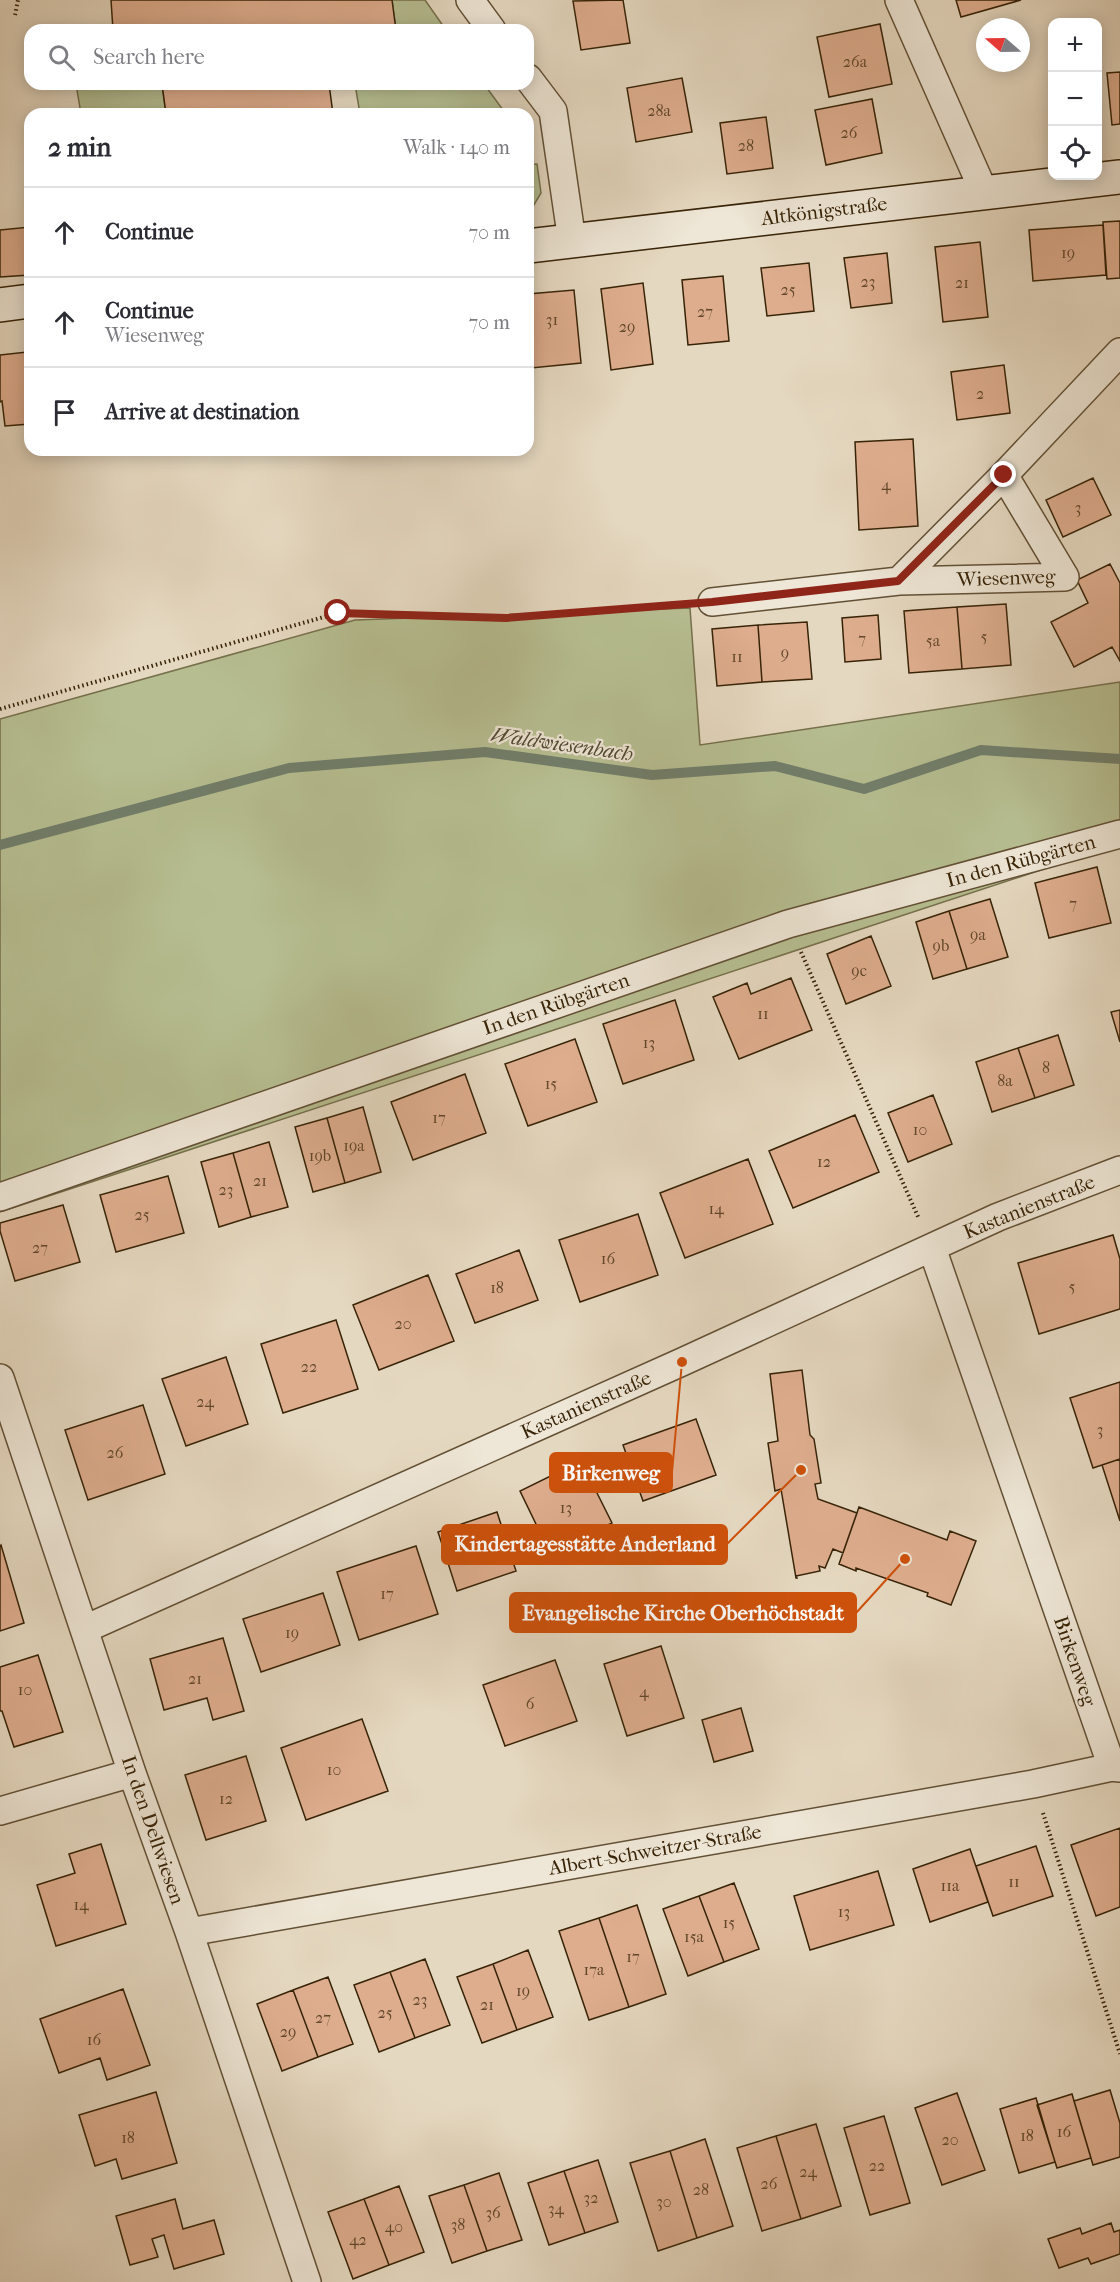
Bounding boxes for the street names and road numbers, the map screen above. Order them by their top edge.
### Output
street label: Altkönigstraße [759,192,888,230]
street label: Wiesenweg [955,565,1056,591]
street label: In den Rübgärten [944,830,1098,892]
street label: In den Rübgärten [480,968,633,1040]
street label: Kastanienstraße [960,1170,1098,1244]
street label: Kastanienstraße [517,1366,655,1444]
street label: Birkenweg [1049,1613,1101,1709]
street label: In den Dellwiesen [117,1753,189,1908]
street label: Albert-Schweitzer-Straße [546,1820,763,1880]

